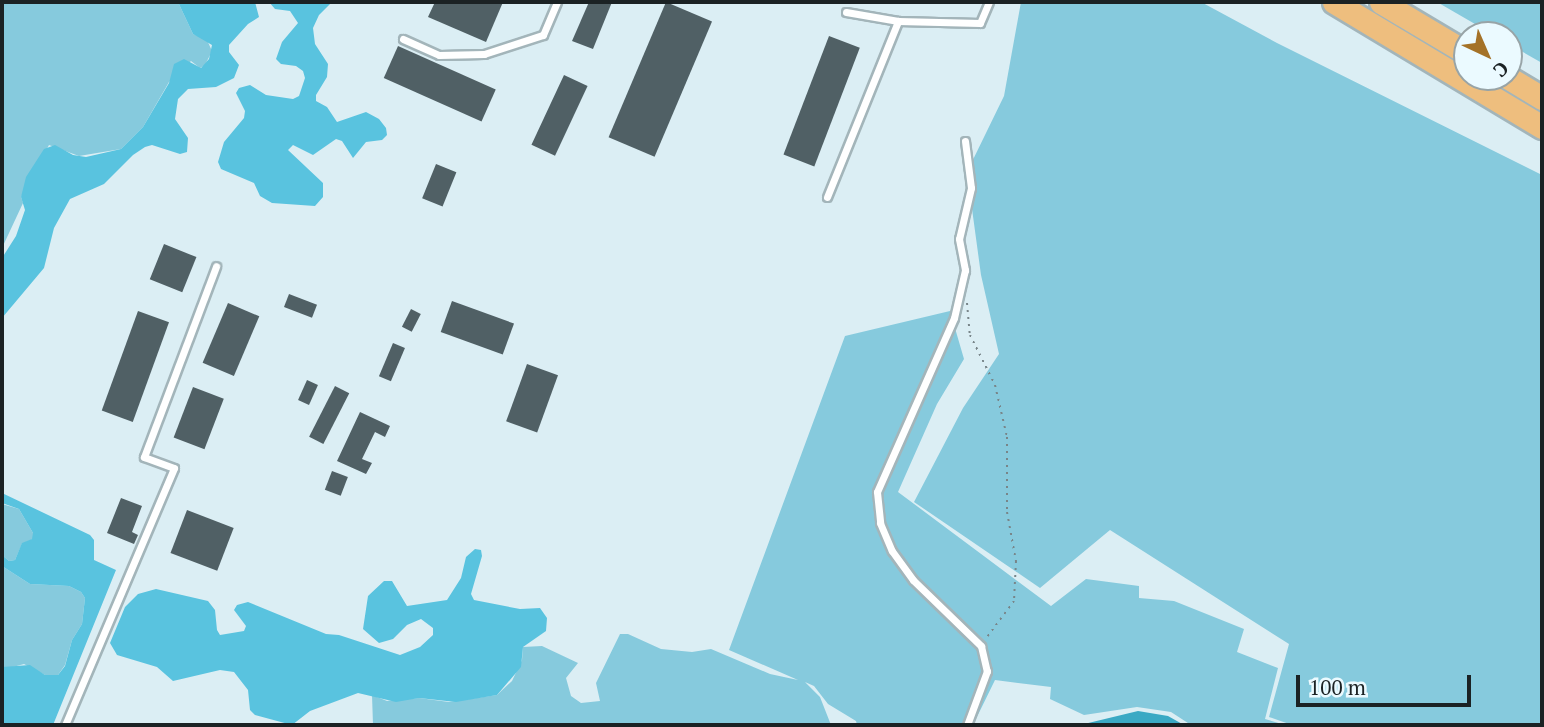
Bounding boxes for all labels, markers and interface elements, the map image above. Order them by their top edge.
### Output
north arrow [1453,21,1523,91]
text: С [1488,57,1515,83]
scale bar [1299,660,1474,704]
text: 100 m [1309,673,1366,701]

